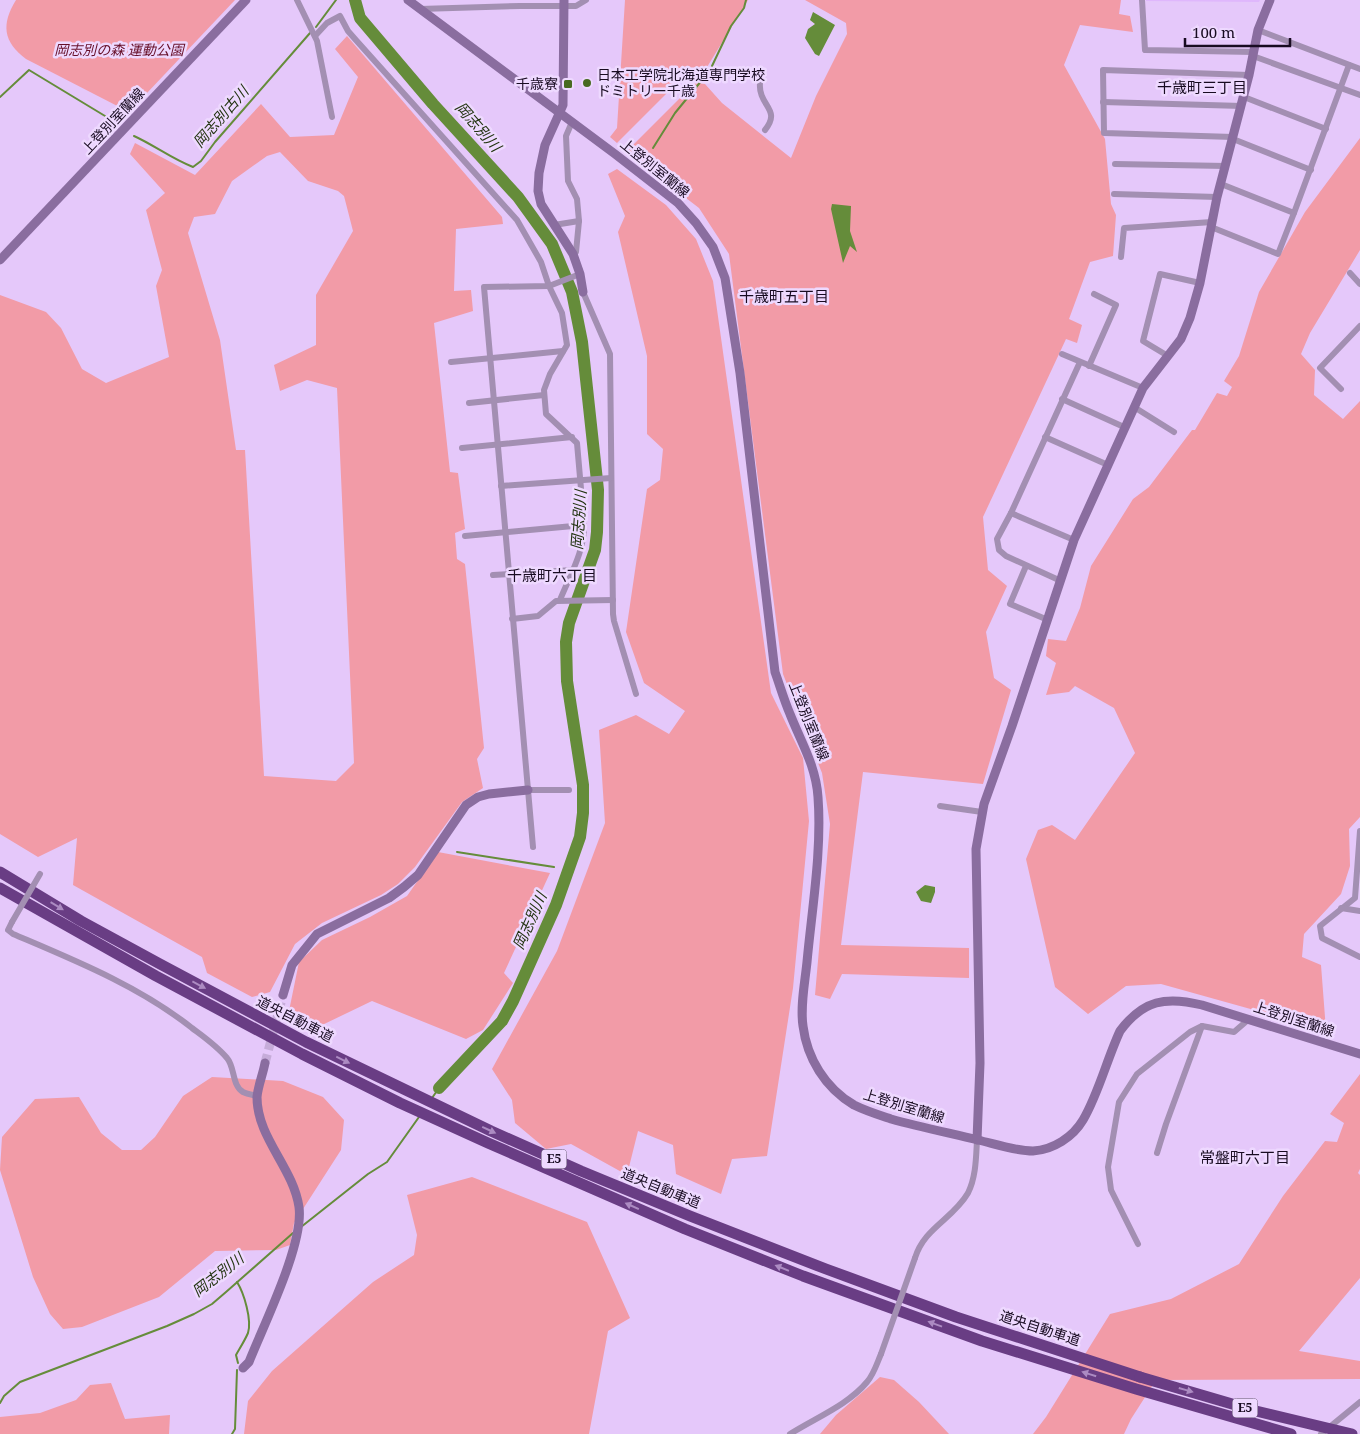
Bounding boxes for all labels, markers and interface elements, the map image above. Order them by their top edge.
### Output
scale bar [1185,15,1290,47]
text: 100 m [1192,22,1235,42]
park label: 岡志別の森 運動公園 [54,40,186,59]
place label: 日本工学院北海道専門学校 ドミトリー千歳 [597,65,765,100]
place label: 千歳寮 [516,74,558,93]
marker: 日本工学院北海道専門学校 ドミトリー千歳 [581,77,593,89]
district label: 千歳町三丁目 [1157,77,1247,97]
marker: 千歳寮 [562,78,574,90]
water label: 岡志別古川 [188,80,254,151]
street label: 上登別室蘭線 [77,83,148,158]
water label: 岡志別川 [452,97,507,157]
street label: 上登別室蘭線 [617,134,694,201]
district label: 千歳町五丁目 [739,286,829,306]
water label: 岡志別川 [566,487,590,551]
district label: 千歳町六丁目 [507,565,597,585]
street label: 上登別室蘭線 [785,678,834,763]
water label: 岡志別川 [508,887,551,952]
one-way arrow [50,901,63,910]
one-way arrow [191,981,206,989]
street label: 道央自動車道 [253,991,337,1046]
street label: 上登別室蘭線 [1251,997,1337,1041]
one-way arrow [336,1056,350,1064]
street label: 上登別室蘭線 [861,1084,947,1127]
one-way arrow [482,1127,496,1135]
district label: 常盤町六丁目 [1200,1147,1290,1167]
road number: E5 [542,1150,566,1168]
street label: 道央自動車道 [619,1163,704,1212]
one-way arrow [625,1202,639,1210]
water label: 岡志別川 [188,1247,249,1301]
one-way arrow [774,1264,789,1272]
street label: 道央自動車道 [997,1306,1083,1350]
one-way arrow [927,1320,942,1327]
one-way arrow [1081,1370,1096,1378]
one-way arrow [1179,1387,1194,1395]
road number: E5 [1232,1399,1258,1418]

